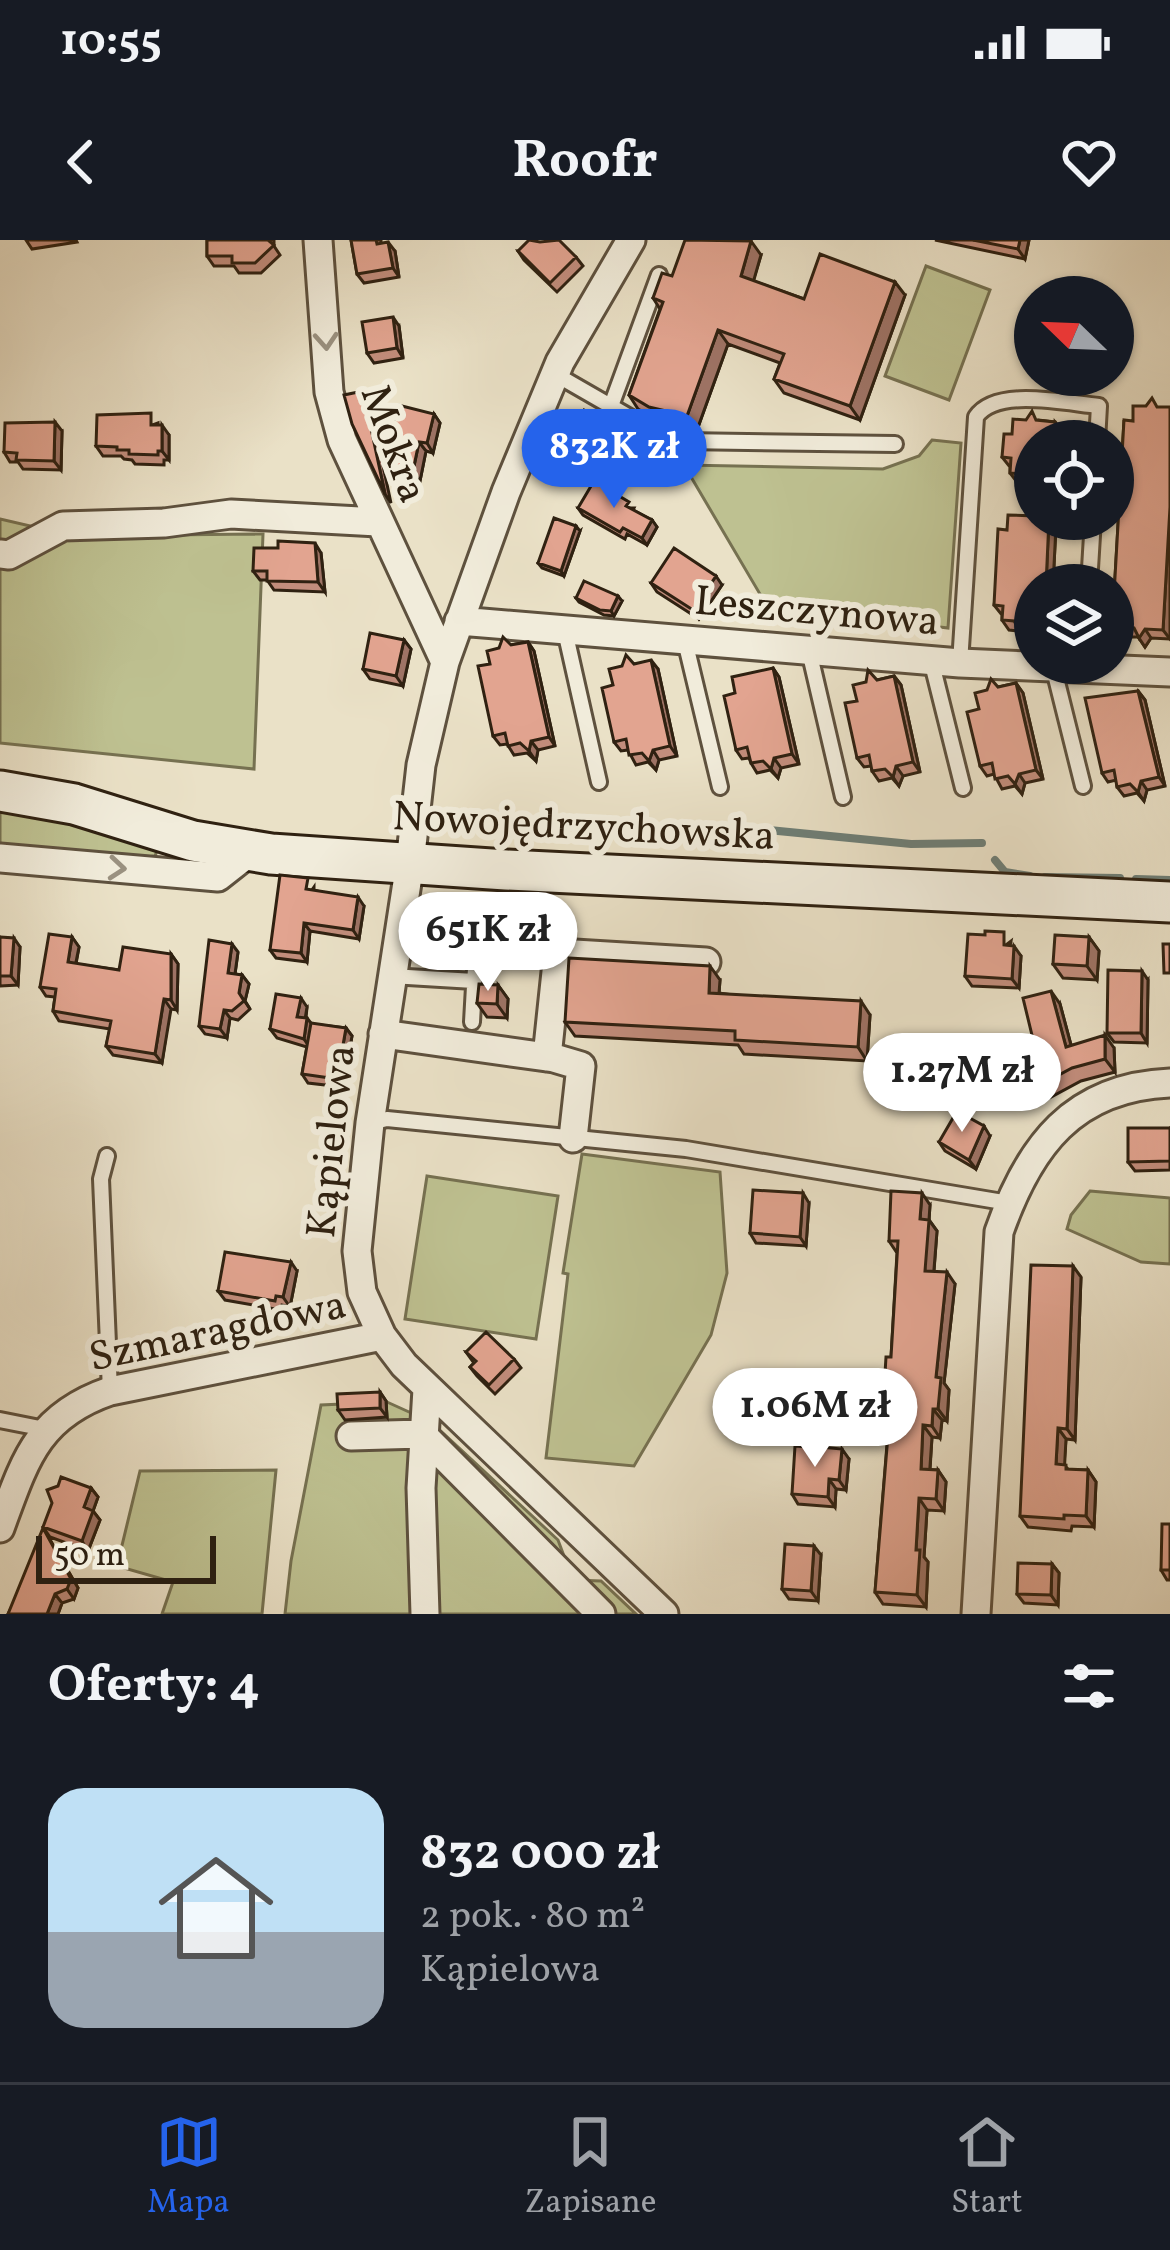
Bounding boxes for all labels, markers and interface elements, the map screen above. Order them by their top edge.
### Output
text: 10:55 [60,11,162,74]
text: Roofr [512,125,658,200]
icon: back [48,129,114,195]
icon: heart [1056,129,1122,195]
north arrow [1014,276,1134,396]
map controls [1014,276,1134,684]
one-way arrow [312,332,338,351]
street label: Mokra [343,377,440,512]
pin: 832K zł [503,409,725,511]
button: locate [1014,420,1134,540]
text: 832K zł [549,421,679,475]
button: layers [1014,564,1134,684]
street label: Leszczynowa [692,573,941,654]
street label: Nowojędrzychowska [391,789,777,868]
one-way arrow [108,855,127,880]
pin: 651K zł [377,892,599,994]
text: 651K zł [425,904,551,958]
pin: 1.27M zł [838,1033,1086,1135]
street label: Kąpielowa [294,1042,373,1241]
text: 1.27M zł [890,1045,1034,1099]
street label: Szmaragdowa [84,1277,352,1389]
pin: 1.06M zł [691,1368,939,1470]
text: 1.06M zł [739,1380,891,1434]
scale bar [36,1530,216,1583]
text: 50 m [54,1534,125,1580]
text: Oferty: 4 [48,1651,260,1722]
icon: filters [1056,1653,1122,1719]
text: 832 000 zł [420,1819,659,1890]
icon: home [144,1836,288,1980]
text: 2 pok. · 80 m² [420,1890,645,1944]
text: Kąpielowa [420,1944,600,1998]
tab: Mapa [147,2109,230,2227]
tab: Zapisane [524,2109,656,2227]
tab: Start [951,2109,1023,2227]

